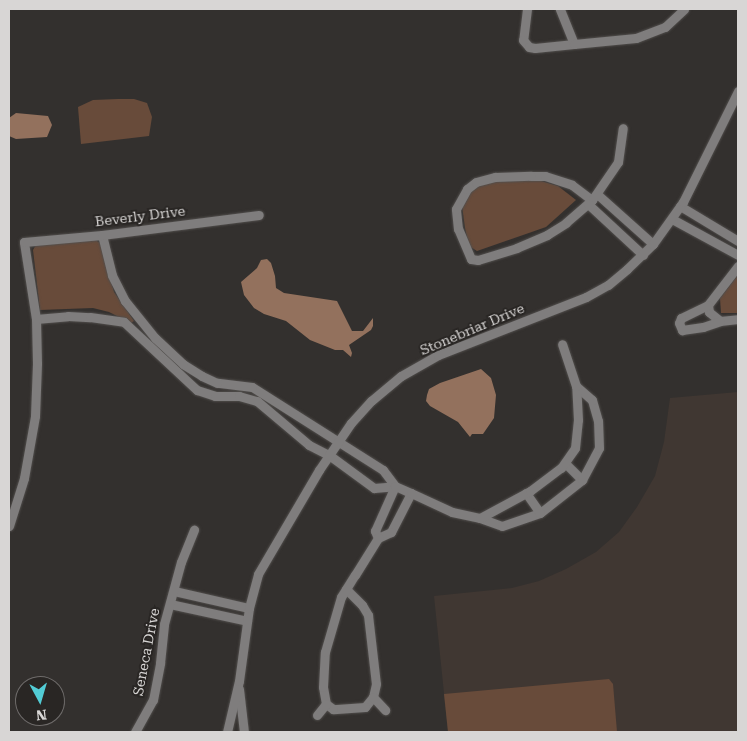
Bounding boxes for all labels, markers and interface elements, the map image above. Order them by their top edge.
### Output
street label: Beverly Drive [94,202,186,230]
street label: Stonebriar Drive [417,299,527,359]
street label: Seneca Drive [129,607,163,697]
north arrow [15,676,65,726]
text: N [35,706,48,723]

